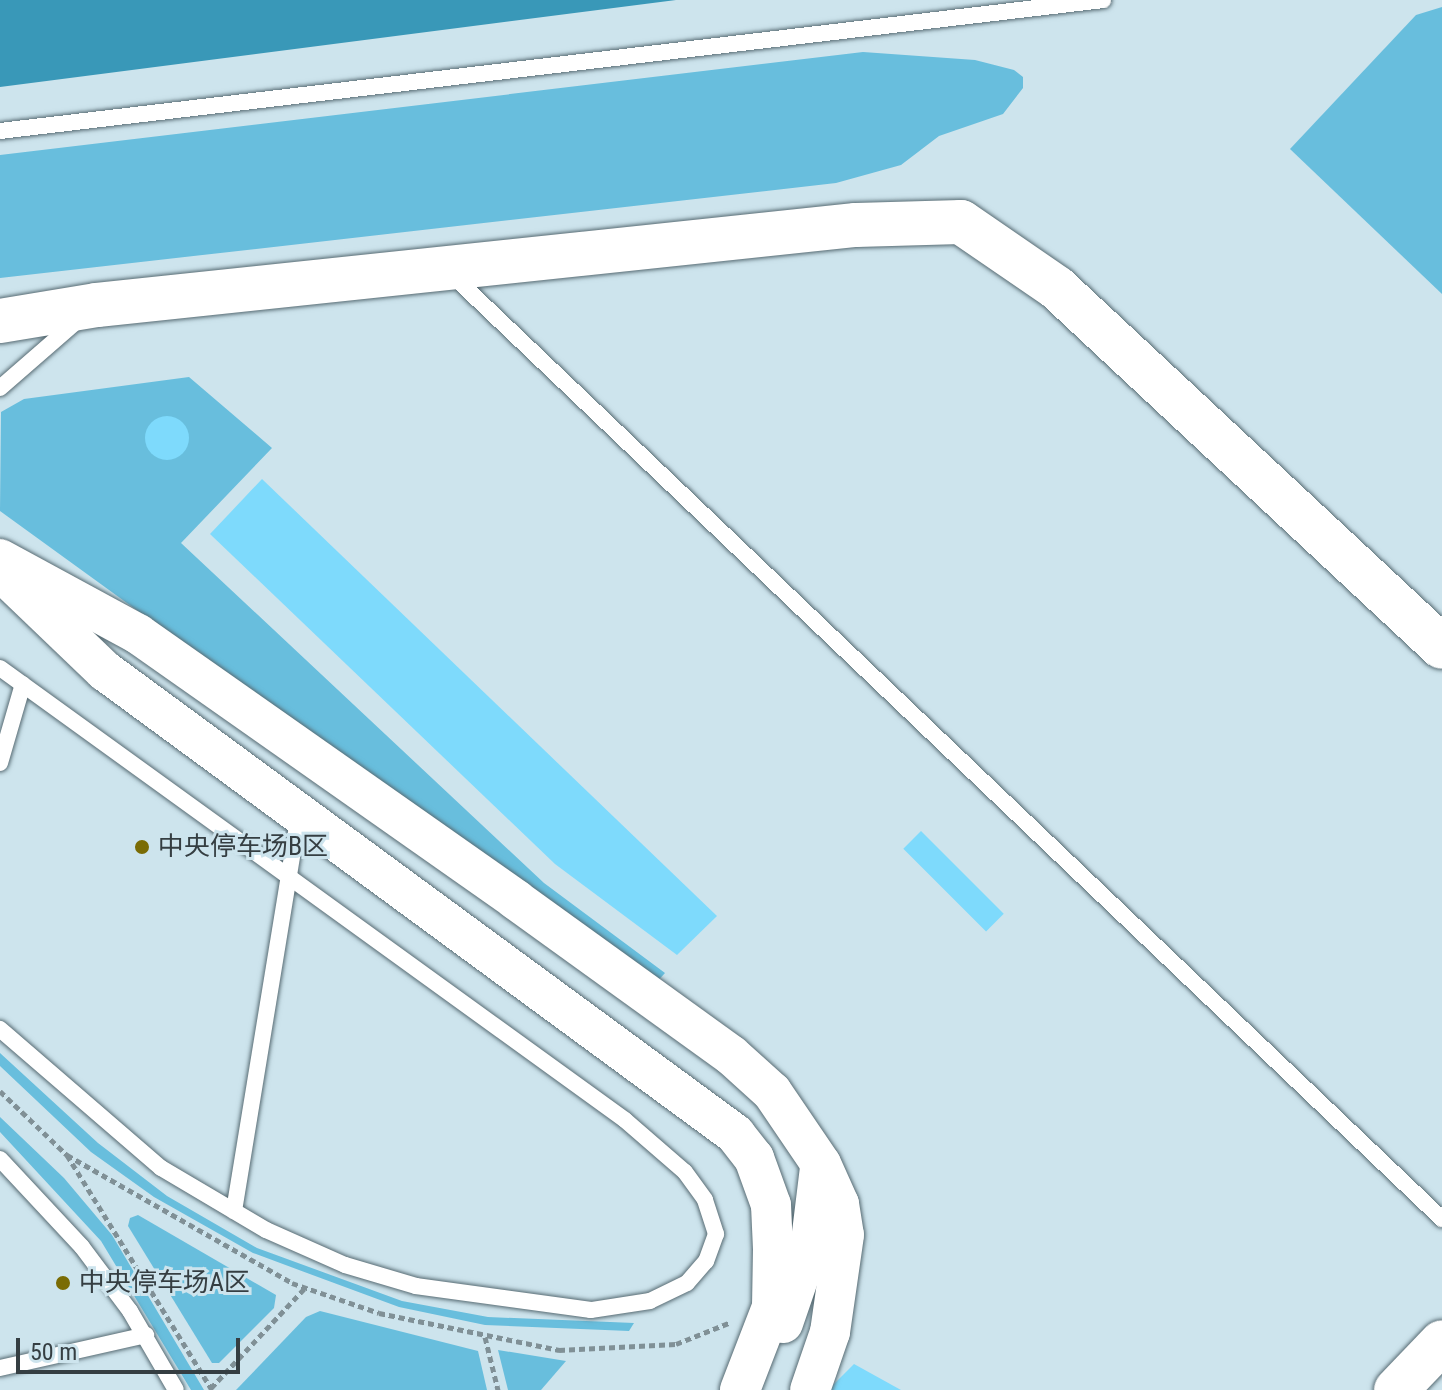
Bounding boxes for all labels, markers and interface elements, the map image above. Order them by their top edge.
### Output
place label: 中央停车场B区 [158,831,328,863]
marker: 中央停车场B区 [133,838,151,856]
place label: 中央停车场A区 [79,1267,250,1299]
marker: 中央停车场A区 [54,1274,72,1292]
scale bar [20,1322,244,1372]
text: 50 m [30,1338,77,1366]

